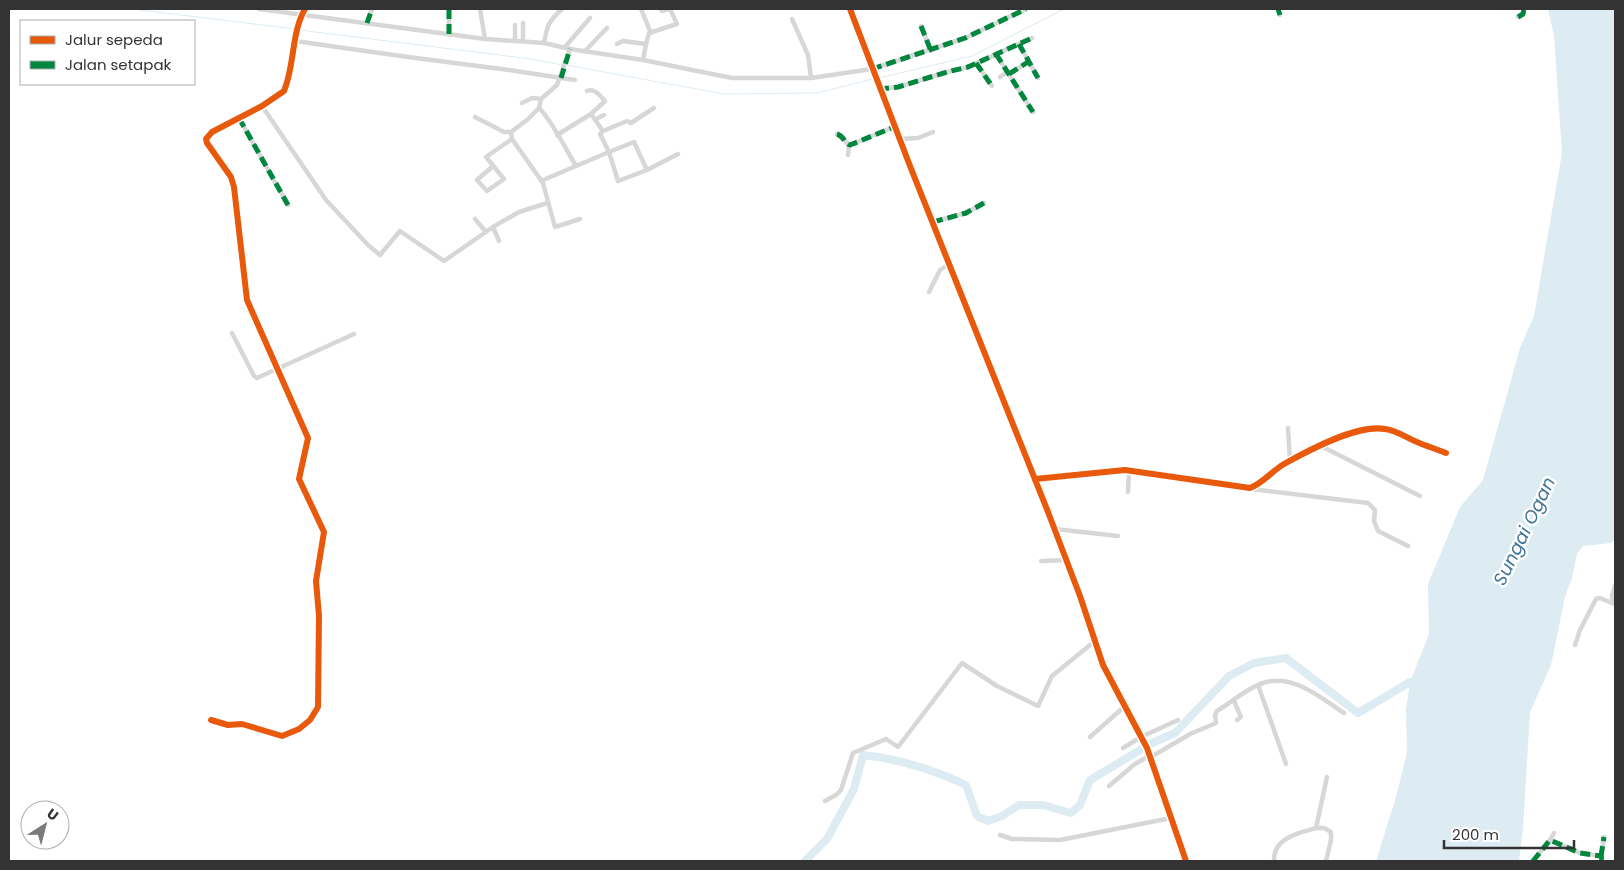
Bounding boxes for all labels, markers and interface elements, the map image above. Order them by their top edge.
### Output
legend [20,20,195,85]
text: Jalur sepeda [65,29,163,50]
text: Jalan setapak [65,54,172,75]
water label: Sungai Ogan [1487,473,1561,589]
north arrow [20,800,70,850]
text: U [43,803,63,826]
scale bar [1444,818,1574,850]
text: 200 m [1452,824,1499,845]

